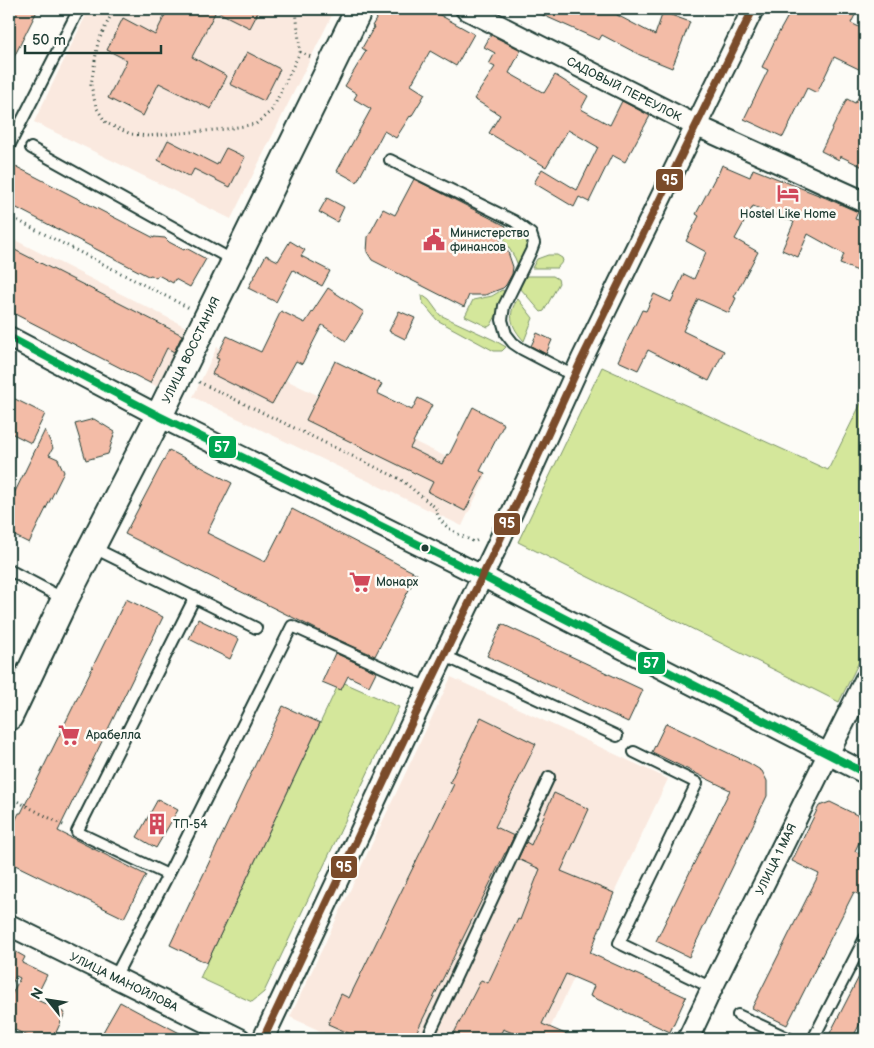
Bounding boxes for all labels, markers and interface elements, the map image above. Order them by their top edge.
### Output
scale bar [25,22,161,54]
text: 50 m [32,31,66,50]
street label: САДОВЫЙ ПЕРЕУЛОК [564,54,684,125]
line badge: 95 [655,168,684,192]
text: 95 [662,172,678,189]
hotel icon: Hostel Like Home [775,180,801,206]
place label: Hostel Like Home [740,207,836,222]
place label: Министерство финансов [450,226,529,255]
public building icon: Министерство финансов [421,227,447,253]
street label: УЛИЦА ВОССТАНИЯ [159,294,224,406]
line badge: 57 [208,435,237,459]
text: 57 [214,439,230,456]
line badge: 95 [493,512,521,536]
text: 95 [499,515,515,532]
unlabelled marker [420,543,430,553]
supermarket icon: Монарх [347,569,373,595]
place label: Монарх [376,575,419,590]
line badge: 57 [637,651,666,675]
text: 57 [643,655,659,672]
supermarket icon: Арабелла [56,722,82,748]
place label: Арабелла [85,728,141,743]
building icon: ТП-54 [144,811,170,837]
place label: ТП-54 [173,817,208,832]
street label: УЛИЦА 1 МАЯ [753,821,800,897]
line badge: 95 [330,855,358,879]
text: 95 [336,859,352,876]
street label: УЛИЦА МАНОЙЛОВА [67,950,181,1016]
north arrow [22,976,72,1026]
text: N [27,985,47,1003]

